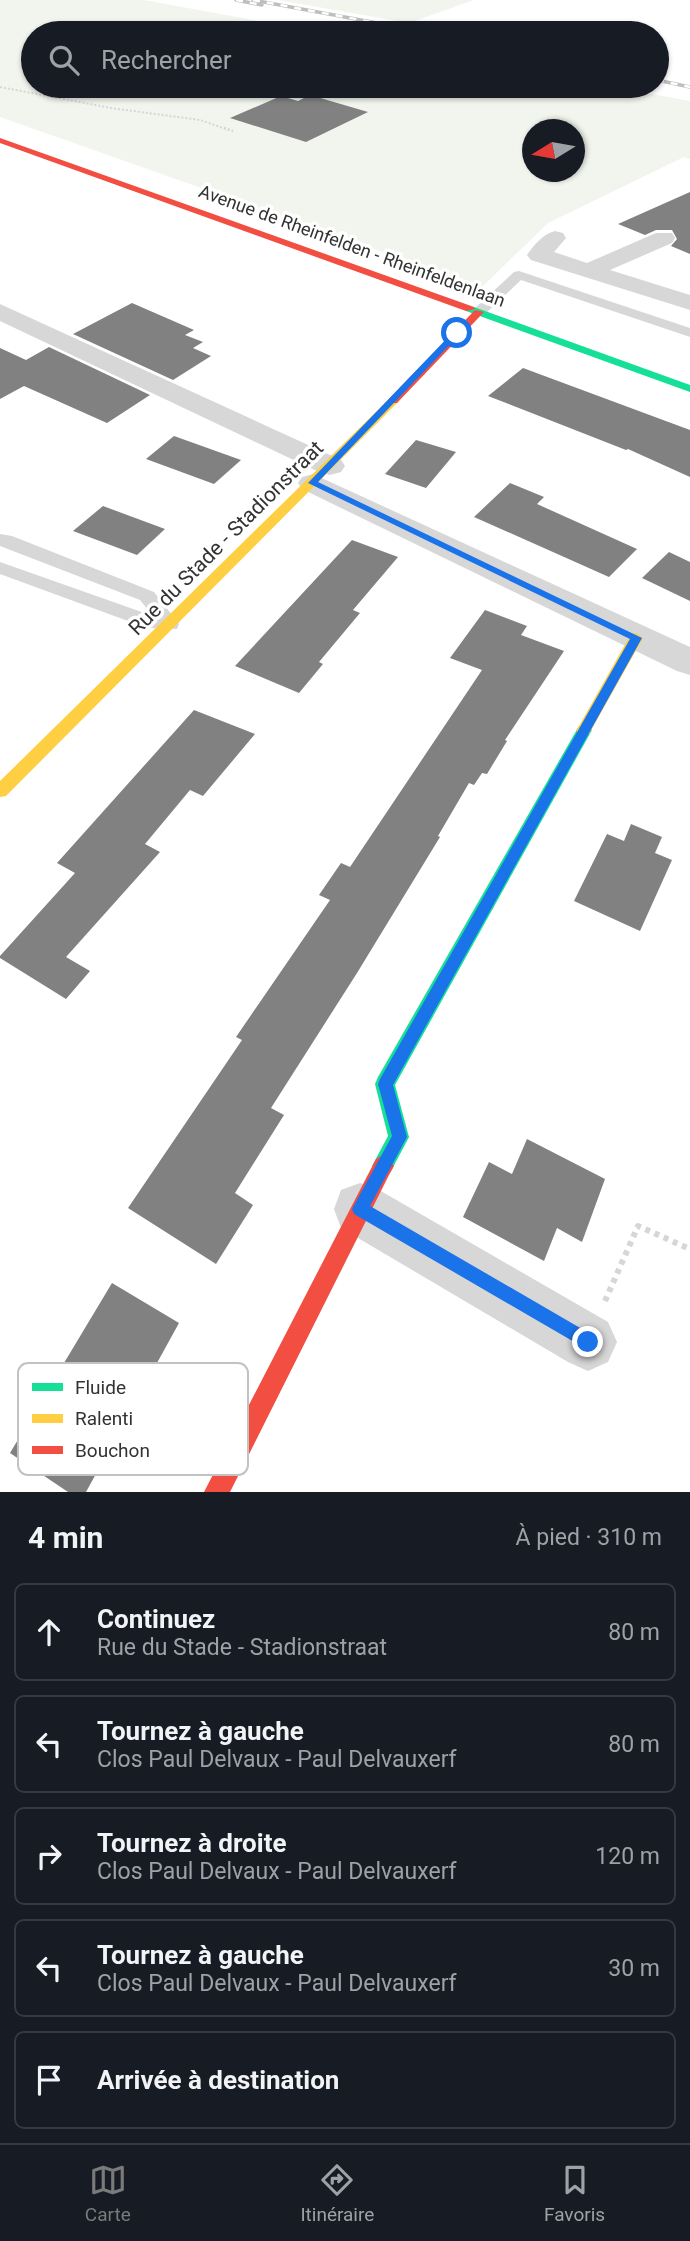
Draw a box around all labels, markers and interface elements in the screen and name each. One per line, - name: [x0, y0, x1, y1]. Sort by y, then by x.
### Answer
- search box: [21, 21, 669, 98]
- icon: search: [45, 41, 83, 79]
- text: Rechercher: [101, 45, 232, 75]
- north arrow: [522, 119, 585, 182]
- street label: Avenue de Rheinfelden - Rheinfeldenlaan: [196, 180, 508, 311]
- route start: [441, 317, 472, 348]
- street label: Rue du Stade - Stadionstraat: [124, 436, 328, 640]
- route end: [572, 1326, 603, 1357]
- legend: [18, 1363, 248, 1475]
- text: Fluide: [75, 1376, 126, 1399]
- text: Ralenti: [75, 1407, 133, 1430]
- text: Bouchon: [75, 1439, 150, 1462]
- text: 4 min: [28, 1520, 103, 1555]
- text: À pied · 310 m: [516, 1524, 662, 1551]
- text: Continuez: [97, 1604, 215, 1634]
- icon: ahead: [30, 1613, 68, 1651]
- text: 80 m: [608, 1619, 660, 1646]
- text: Rue du Stade - Stadionstraat: [97, 1634, 387, 1661]
- text: Tournez à gauche: [97, 1716, 304, 1746]
- icon: left: [30, 1725, 68, 1763]
- text: 80 m: [608, 1731, 660, 1758]
- text: Clos Paul Delvaux - Paul Delvauxerf: [97, 1746, 457, 1773]
- text: Tournez à droite: [97, 1828, 287, 1858]
- icon: right: [30, 1837, 68, 1875]
- text: 120 m: [595, 1843, 660, 1870]
- text: Clos Paul Delvaux - Paul Delvauxerf: [97, 1858, 457, 1885]
- text: Tournez à gauche: [97, 1940, 304, 1970]
- icon: left: [30, 1949, 68, 1987]
- text: 30 m: [608, 1955, 660, 1982]
- text: Clos Paul Delvaux - Paul Delvauxerf: [97, 1970, 457, 1997]
- icon: arrive: [30, 2061, 68, 2099]
- text: Arrivée à destination: [97, 2065, 339, 2095]
- tab: Carte: [85, 2161, 131, 2226]
- tab: Itinéraire: [300, 2161, 374, 2226]
- tab: Favoris: [544, 2161, 605, 2226]

